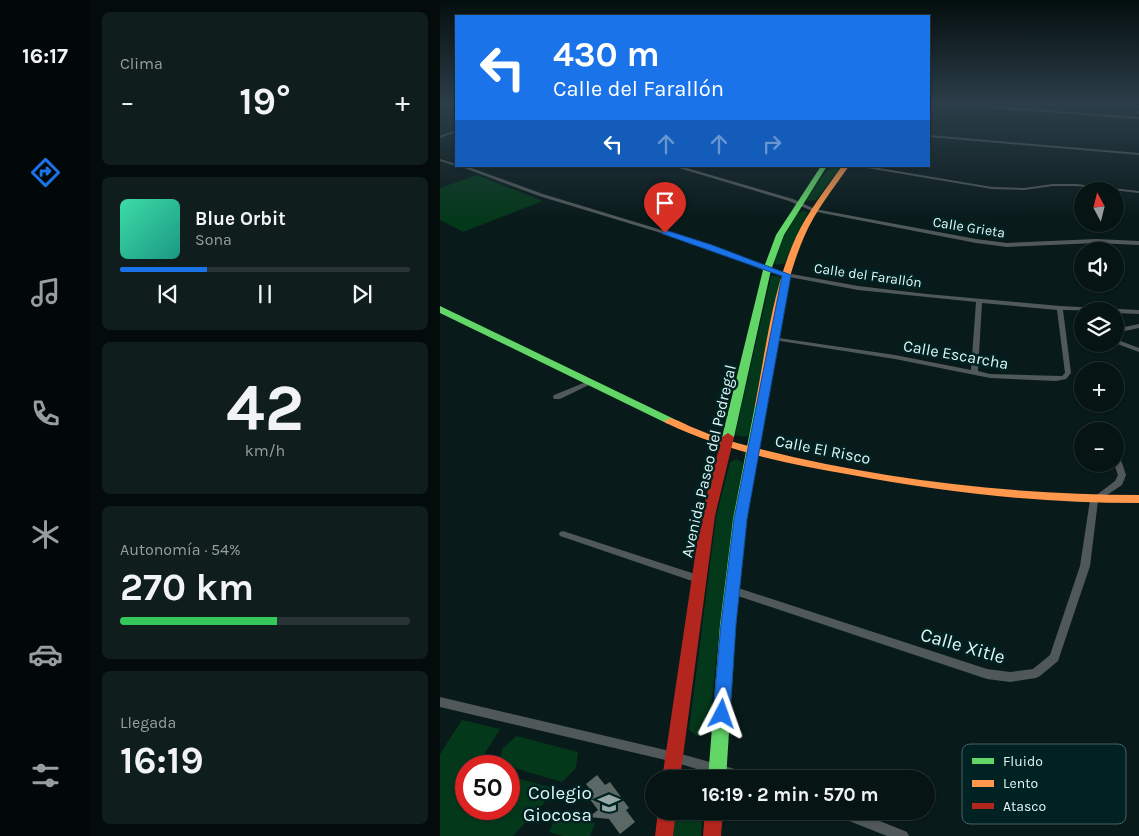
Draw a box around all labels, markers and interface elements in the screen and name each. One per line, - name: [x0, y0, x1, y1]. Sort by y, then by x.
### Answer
- text: 430 m: [553, 34, 660, 75]
- icon: left: [470, 35, 535, 100]
- text: 16:17: [22, 43, 68, 69]
- text: Clima: [120, 54, 163, 73]
- text: Calle del Farallón: [553, 76, 724, 102]
- text: 19°: [239, 79, 291, 124]
- text: −: [120, 85, 135, 118]
- text: +: [395, 85, 410, 118]
- icon: left: [599, 130, 627, 158]
- icon: ahead: [652, 130, 680, 158]
- icon: ahead: [705, 130, 733, 158]
- icon: right: [758, 130, 786, 158]
- icon: directions: [28, 155, 63, 190]
- pin: [644, 182, 686, 233]
- north arrow: [1074, 182, 1124, 232]
- map controls: [1074, 182, 1124, 472]
- icon: arrive: [651, 189, 679, 217]
- text: Blue Orbit: [195, 208, 286, 230]
- street label: Calle Grieta: [932, 213, 1006, 242]
- text: Sona: [195, 230, 232, 249]
- button: sound: [1074, 242, 1124, 292]
- street label: Calle del Farallón: [813, 260, 923, 291]
- icon: music: [28, 275, 63, 310]
- icon: previous: [154, 280, 182, 308]
- icon: pause: [251, 280, 279, 308]
- icon: next: [348, 280, 376, 308]
- button: layers: [1074, 302, 1124, 352]
- street label: Calle Escarcha: [902, 336, 1010, 373]
- button: +: [1074, 362, 1124, 412]
- street label: Avenida Paseo del Pedregal: [677, 363, 740, 559]
- text: 42: [226, 370, 304, 446]
- icon: phone: [28, 396, 63, 431]
- button: −: [1074, 422, 1124, 472]
- street label: Calle El Risco: [774, 431, 872, 468]
- text: km/h: [245, 441, 285, 460]
- icon: climate: [28, 517, 63, 552]
- text: Autonomía · 54%: [120, 540, 241, 559]
- text: 270 km: [120, 565, 254, 610]
- street label: Calle Xitle: [918, 623, 1008, 669]
- icon: car: [28, 637, 63, 672]
- position arrow: [695, 687, 747, 739]
- text: Llegada: [120, 713, 176, 732]
- text: 16:19: [120, 738, 204, 783]
- legend: [962, 744, 1126, 824]
- text: Fluido: [1003, 753, 1043, 770]
- speed limit sign: 50: [455, 755, 520, 820]
- icon: filters: [28, 758, 63, 793]
- text: Lento: [1003, 775, 1038, 792]
- place label: Colegio Giocosa: [523, 782, 592, 826]
- text: 16:19 · 2 min · 570 m: [702, 784, 878, 806]
- school or university icon: Colegio Giocosa: [596, 790, 622, 816]
- text: Atasco: [1003, 798, 1046, 815]

